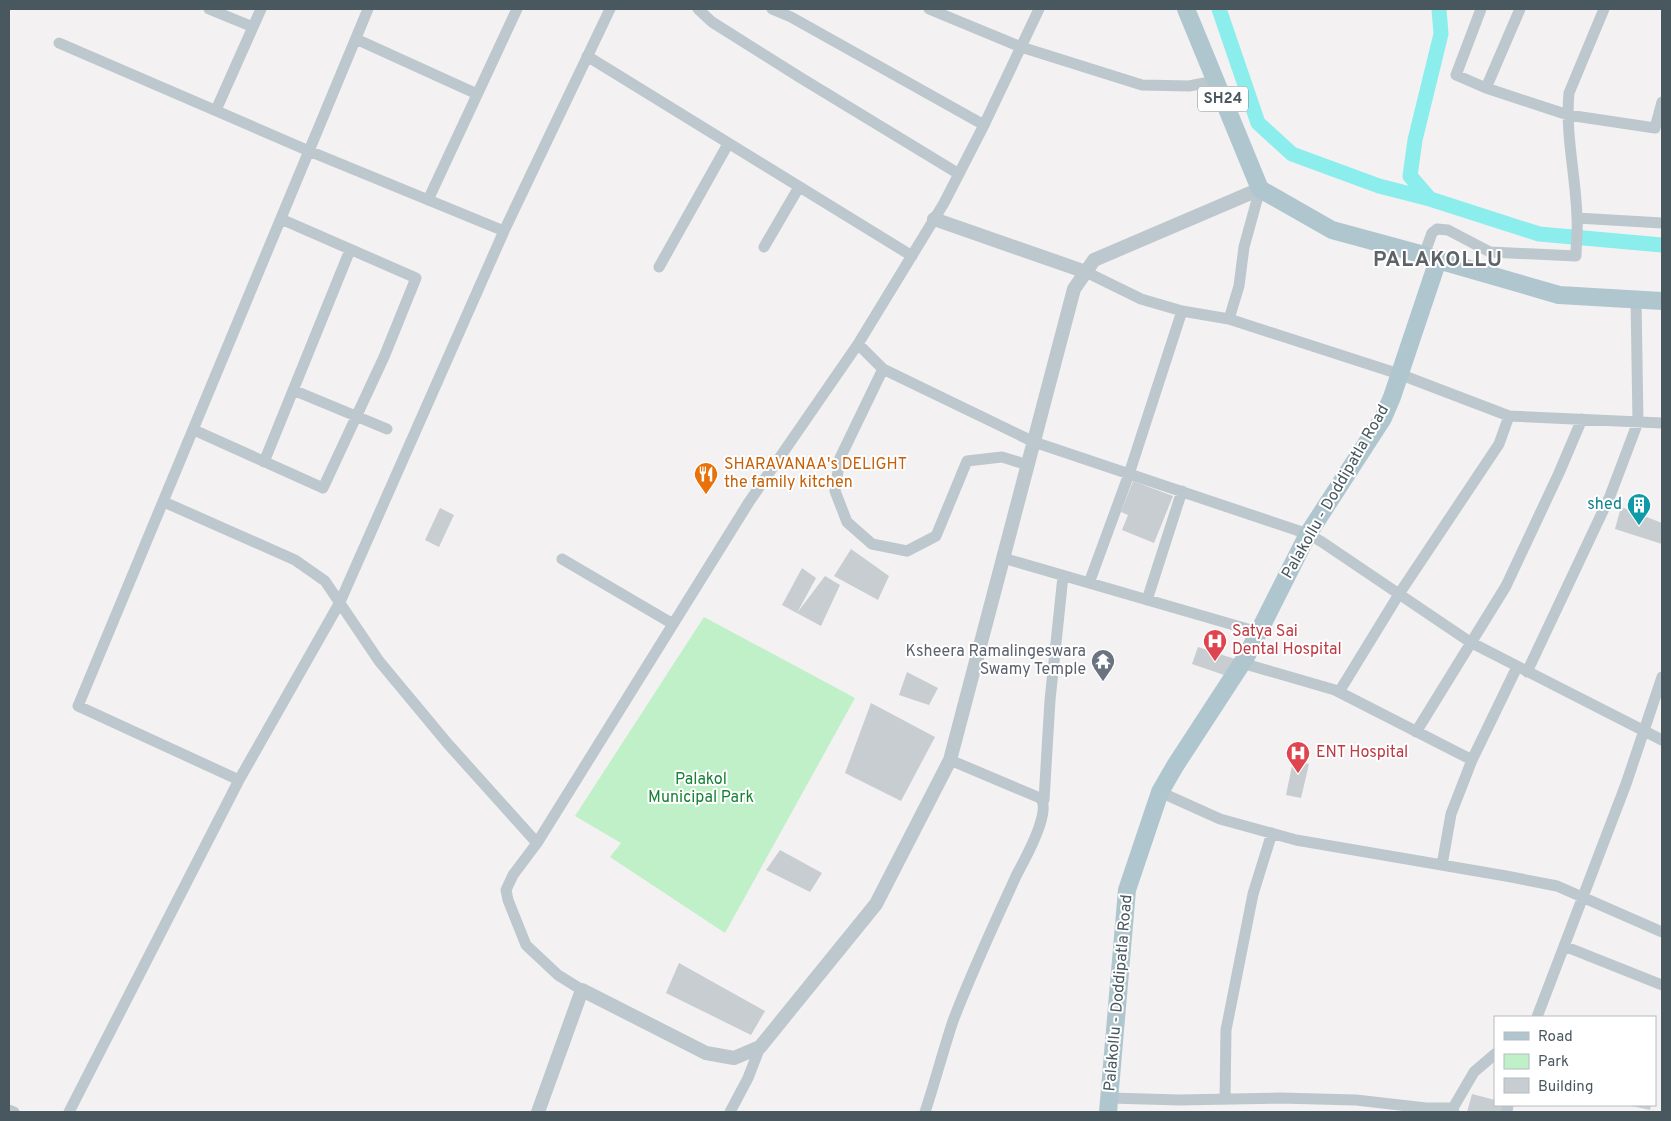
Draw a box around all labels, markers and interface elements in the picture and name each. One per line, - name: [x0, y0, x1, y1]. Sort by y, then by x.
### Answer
- road number: SH24: [1198, 86, 1248, 112]
- district label: PALAKOLLU: [1373, 247, 1503, 274]
- street label: Palakollu - Doddipatla Road: [1278, 401, 1394, 583]
- place label: SHARAVANAA's DELIGHT the family kitchen: [724, 455, 907, 493]
- restaurant icon: SHARAVANAA's DELIGHT the family kitchen: [693, 461, 719, 495]
- building icon: shed: [1626, 492, 1652, 526]
- place label: shed: [1587, 495, 1622, 515]
- place label: Satya Sai Dental Hospital: [1232, 622, 1342, 660]
- hospital icon: Satya Sai Dental Hospital: [1202, 628, 1228, 662]
- place label: Ksheera Ramalingeswara Swamy Temple: [906, 642, 1086, 680]
- temple icon: Ksheera Ramalingeswara Swamy Temple: [1090, 648, 1116, 682]
- hospital icon: ENT Hospital: [1285, 740, 1311, 774]
- place label: ENT Hospital: [1316, 743, 1408, 763]
- park label: Palakol Municipal Park: [648, 770, 754, 808]
- street label: Palakollu - Doddipatla Road: [1100, 894, 1138, 1092]
- legend: [1494, 1016, 1656, 1106]
- text: Road: [1538, 1028, 1573, 1047]
- text: Park: [1538, 1053, 1569, 1072]
- text: Building: [1538, 1078, 1593, 1097]

